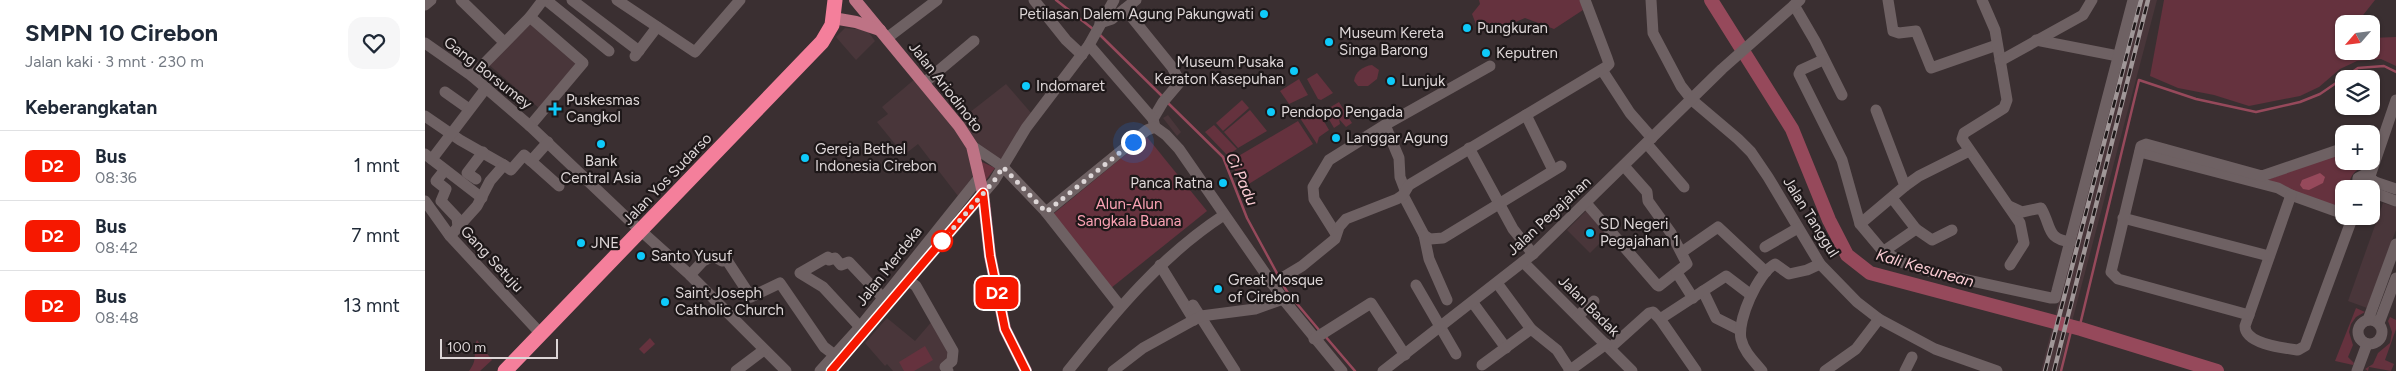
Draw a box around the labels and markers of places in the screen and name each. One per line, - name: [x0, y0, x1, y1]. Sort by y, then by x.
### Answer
- place label: Petilasan Dalem Agung Pakungwati: [1019, 5, 1254, 23]
- marker: Petilasan Dalem Agung Pakungwati: [1258, 8, 1270, 20]
- place label: Pungkuran: [1477, 19, 1548, 37]
- marker: Pungkuran: [1461, 22, 1473, 34]
- place label: Museum Kereta Singa Barong: [1339, 24, 1444, 59]
- marker: Museum Kereta Singa Barong: [1323, 36, 1335, 48]
- place label: Keputren: [1496, 44, 1558, 62]
- marker: Keputren: [1480, 47, 1492, 59]
- place label: Museum Pusaka Keraton Kasepuhan: [1154, 53, 1284, 88]
- marker: Museum Pusaka Keraton Kasepuhan: [1288, 65, 1300, 77]
- place label: Lunjuk: [1401, 72, 1446, 90]
- marker: Lunjuk: [1385, 75, 1397, 87]
- place label: Indomaret: [1036, 77, 1106, 95]
- marker: Indomaret: [1020, 80, 1032, 92]
- place label: Puskesmas Cangkol: [566, 91, 640, 126]
- marker: Puskesmas Cangkol: [548, 102, 562, 116]
- place label: Pendopo Pengada: [1281, 103, 1403, 121]
- marker: Pendopo Pengada: [1265, 106, 1277, 118]
- place label: Langgar Agung: [1346, 129, 1448, 147]
- marker: Langgar Agung: [1330, 132, 1342, 144]
- marker: Bank Central Asia: [595, 138, 607, 150]
- place label: Gereja Bethel Indonesia Cirebon: [815, 140, 937, 175]
- place label: Bank Central Asia: [560, 152, 642, 187]
- marker: Gereja Bethel Indonesia Cirebon: [799, 152, 811, 164]
- place label: Panca Ratna: [1130, 174, 1213, 192]
- marker: Panca Ratna: [1217, 177, 1229, 189]
- place label: SD Negeri Pegajahan 1: [1600, 215, 1679, 250]
- marker: SD Negeri Pegajahan 1: [1584, 227, 1596, 239]
- unlabelled marker: [931, 230, 953, 252]
- place label: JNE: [591, 234, 619, 252]
- marker: JNE: [575, 237, 587, 249]
- place label: Santo Yusuf: [651, 247, 733, 265]
- marker: Santo Yusuf: [635, 250, 647, 262]
- place label: Great Mosque of Cirebon: [1228, 271, 1323, 306]
- marker: Great Mosque of Cirebon: [1212, 283, 1224, 295]
- place label: Saint Joseph Catholic Church: [675, 284, 784, 319]
- marker: Saint Joseph Catholic Church: [659, 296, 671, 308]

